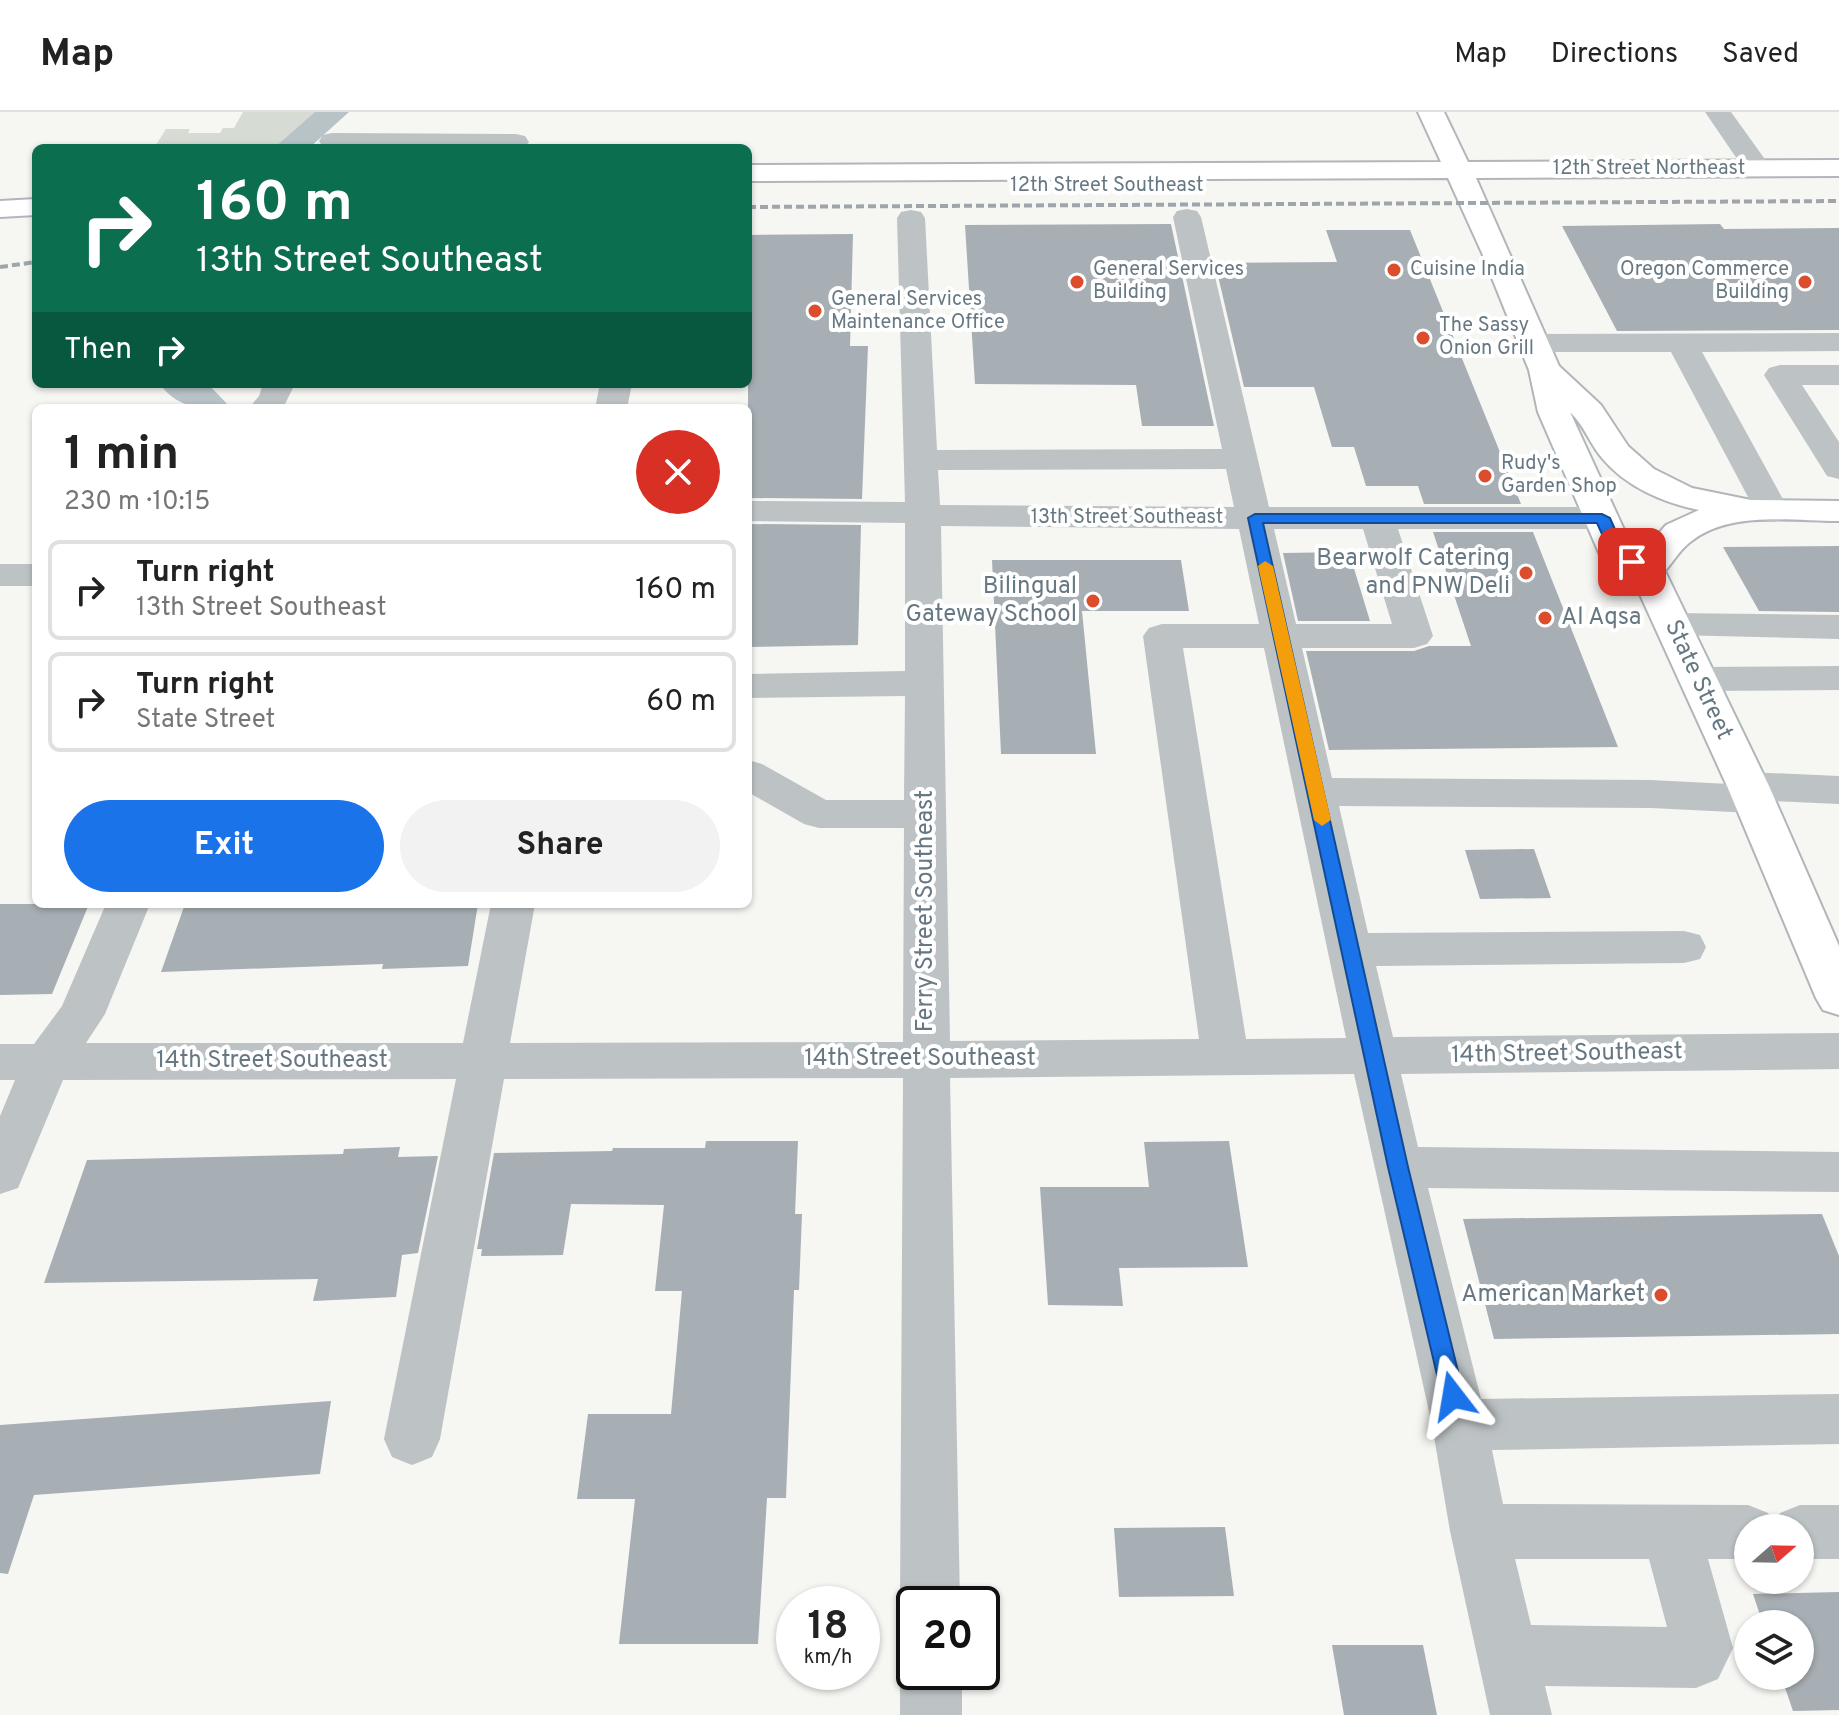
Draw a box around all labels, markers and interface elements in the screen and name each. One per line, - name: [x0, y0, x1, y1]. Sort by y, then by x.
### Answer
- text: Map: [40, 31, 114, 80]
- text: Map: [1454, 37, 1507, 73]
- text: Directions: [1551, 37, 1678, 73]
- text: Saved: [1722, 37, 1799, 73]
- street label: 12th Street Northeast: [1553, 156, 1745, 182]
- text: 160 m: [196, 170, 353, 240]
- street label: 12th Street Southeast: [1010, 173, 1204, 199]
- icon: right: [64, 176, 168, 280]
- text: 13th Street Southeast: [196, 239, 543, 285]
- place label: General Services Building: [1093, 257, 1244, 306]
- place label: Cuisine India: [1410, 257, 1525, 283]
- place label: Oregon Commerce Building: [1620, 257, 1789, 306]
- marker: Cuisine India: [1385, 261, 1403, 279]
- marker: General Services Building: [1068, 273, 1086, 291]
- marker: Oregon Commerce Building: [1796, 273, 1814, 291]
- place label: General Services Maintenance Office: [831, 287, 1005, 336]
- marker: General Services Maintenance Office: [806, 302, 824, 320]
- place label: The Sassy Onion Grill: [1439, 313, 1534, 362]
- icon: right: [148, 328, 192, 372]
- marker: The Sassy Onion Grill: [1414, 329, 1432, 347]
- text: Then: [64, 332, 132, 369]
- text: 1 min: [64, 426, 179, 486]
- button: close: [636, 430, 720, 514]
- place label: Rudy's Garden Shop: [1501, 451, 1617, 500]
- marker: Rudy's Garden Shop: [1476, 467, 1494, 485]
- text: 230 m · 10:15: [64, 486, 210, 519]
- street label: 13th Street Southeast: [1031, 505, 1223, 531]
- pin: [1598, 528, 1666, 596]
- icon: arrive: [1610, 540, 1654, 584]
- place label: Bearwolf Catering and PNW Deli: [1316, 544, 1510, 602]
- text: Turn right: [136, 555, 274, 592]
- marker: Bearwolf Catering and PNW Deli: [1517, 564, 1535, 582]
- icon: right: [68, 568, 112, 612]
- text: 160 m: [635, 572, 716, 609]
- place label: Bilingual Gateway School: [906, 572, 1077, 630]
- text: 13th Street Southeast: [136, 592, 387, 625]
- marker: Bilingual Gateway School: [1084, 592, 1102, 610]
- place label: Al Aqsa: [1561, 603, 1641, 633]
- marker: Al Aqsa: [1536, 609, 1554, 627]
- street label: State Street: [1657, 615, 1739, 745]
- text: Turn right: [136, 667, 274, 704]
- icon: right: [68, 680, 112, 724]
- text: 60 m: [646, 684, 716, 721]
- text: State Street: [136, 704, 275, 737]
- street label: Ferry Street Southeast: [911, 790, 941, 1032]
- button: Exit: [64, 800, 384, 892]
- button: Share: [400, 800, 720, 892]
- street label: 14th Street Southeast: [1451, 1037, 1683, 1071]
- street label: 14th Street Southeast: [804, 1044, 1036, 1074]
- street label: 14th Street Southeast: [156, 1046, 388, 1076]
- place label: American Market: [1461, 1280, 1645, 1310]
- marker: American Market: [1652, 1286, 1670, 1304]
- position arrow: [1411, 1354, 1495, 1438]
- north arrow: [1734, 1514, 1814, 1594]
- map controls: [1734, 1514, 1814, 1690]
- speed limit sign: 20: [896, 1586, 1000, 1690]
- text: 18: [807, 1603, 849, 1653]
- button: layers: [1734, 1610, 1814, 1690]
- text: km/h: [804, 1645, 852, 1671]

